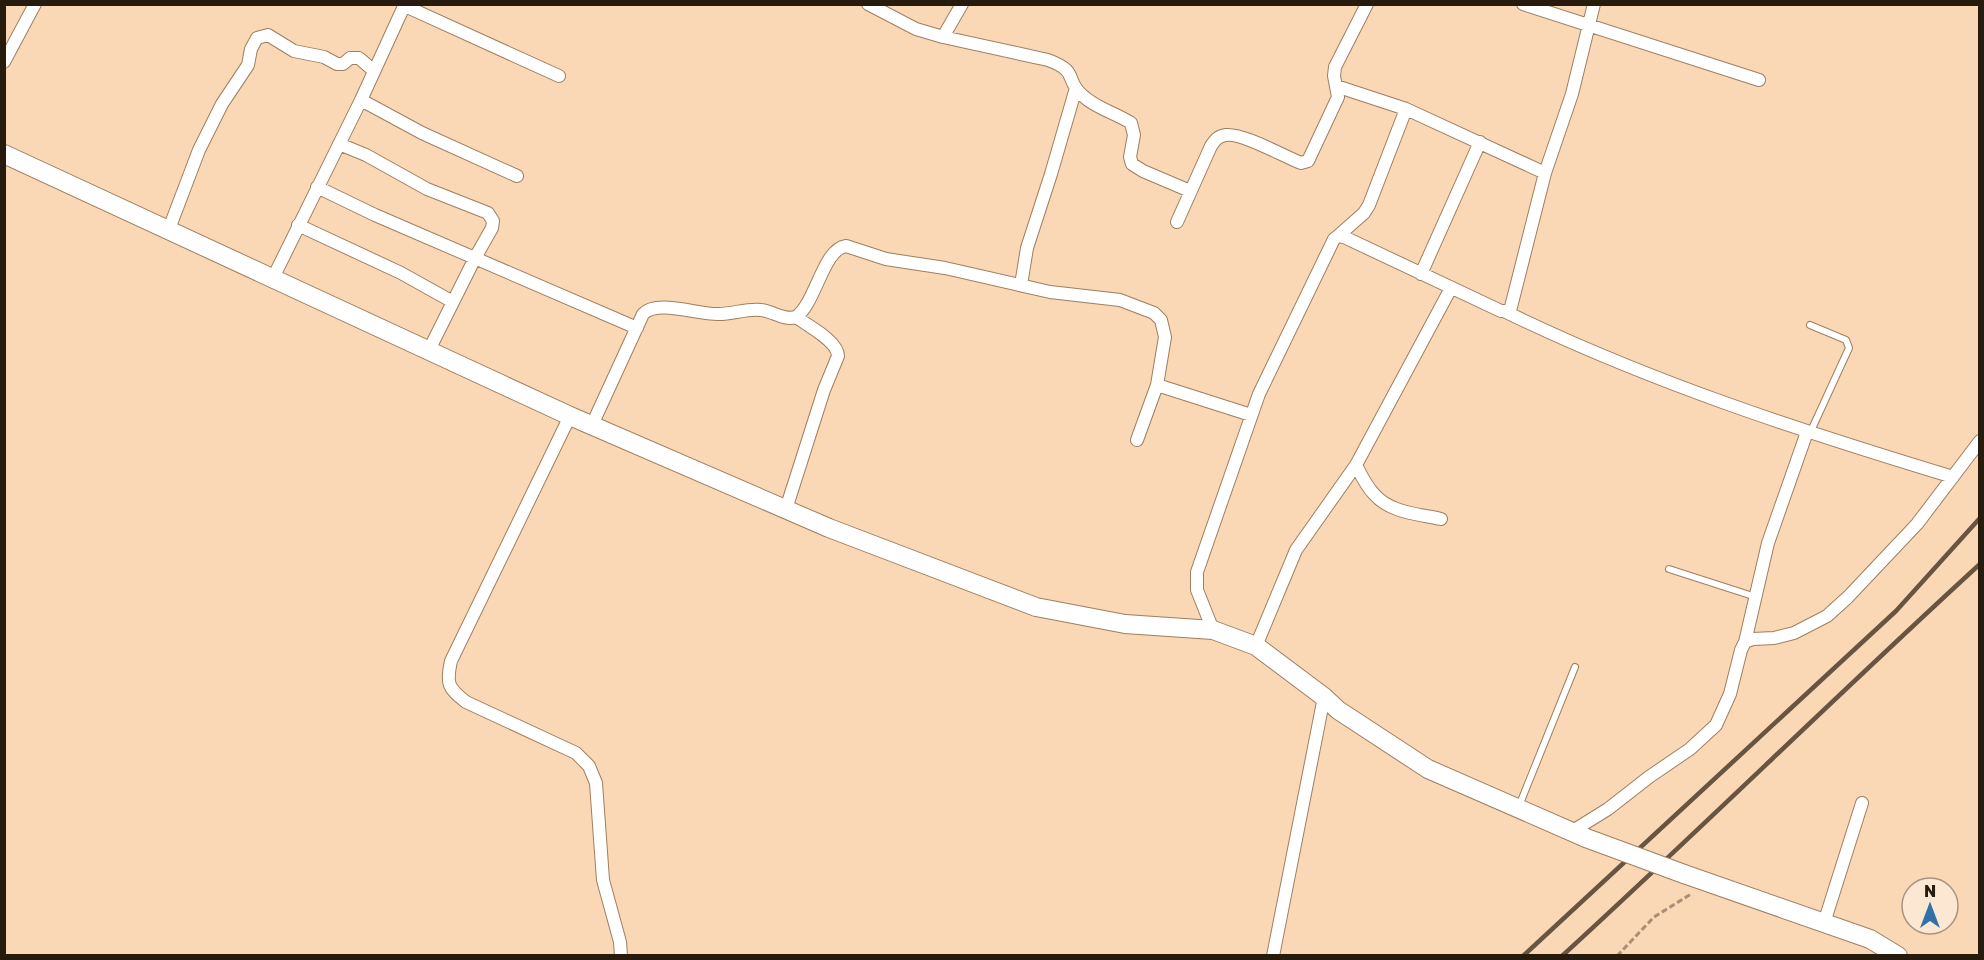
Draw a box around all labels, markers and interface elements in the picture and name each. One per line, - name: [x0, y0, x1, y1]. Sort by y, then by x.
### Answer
- north arrow: [1900, 876, 1960, 936]
- text: N: [1924, 881, 1936, 901]

